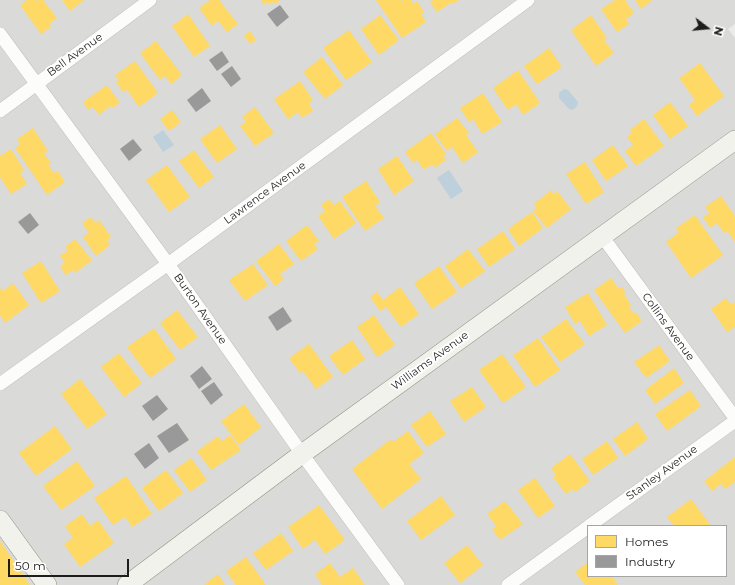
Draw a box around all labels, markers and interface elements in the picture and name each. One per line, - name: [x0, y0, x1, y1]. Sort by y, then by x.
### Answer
- north arrow: [687, 8, 727, 48]
- text: N: [711, 25, 726, 38]
- street label: Bell Avenue: [45, 30, 105, 80]
- street label: Lawrence Avenue: [221, 159, 309, 227]
- street label: Burton Avenue: [171, 271, 229, 347]
- street label: Collins Avenue: [639, 291, 697, 363]
- street label: Williams Avenue: [389, 329, 471, 393]
- street label: Stanley Avenue: [624, 443, 700, 503]
- legend: [587, 525, 727, 577]
- text: Homes: [625, 534, 668, 549]
- scale bar: [10, 551, 131, 577]
- text: Industry: [625, 554, 675, 569]
- text: 50 m: [15, 558, 46, 573]

